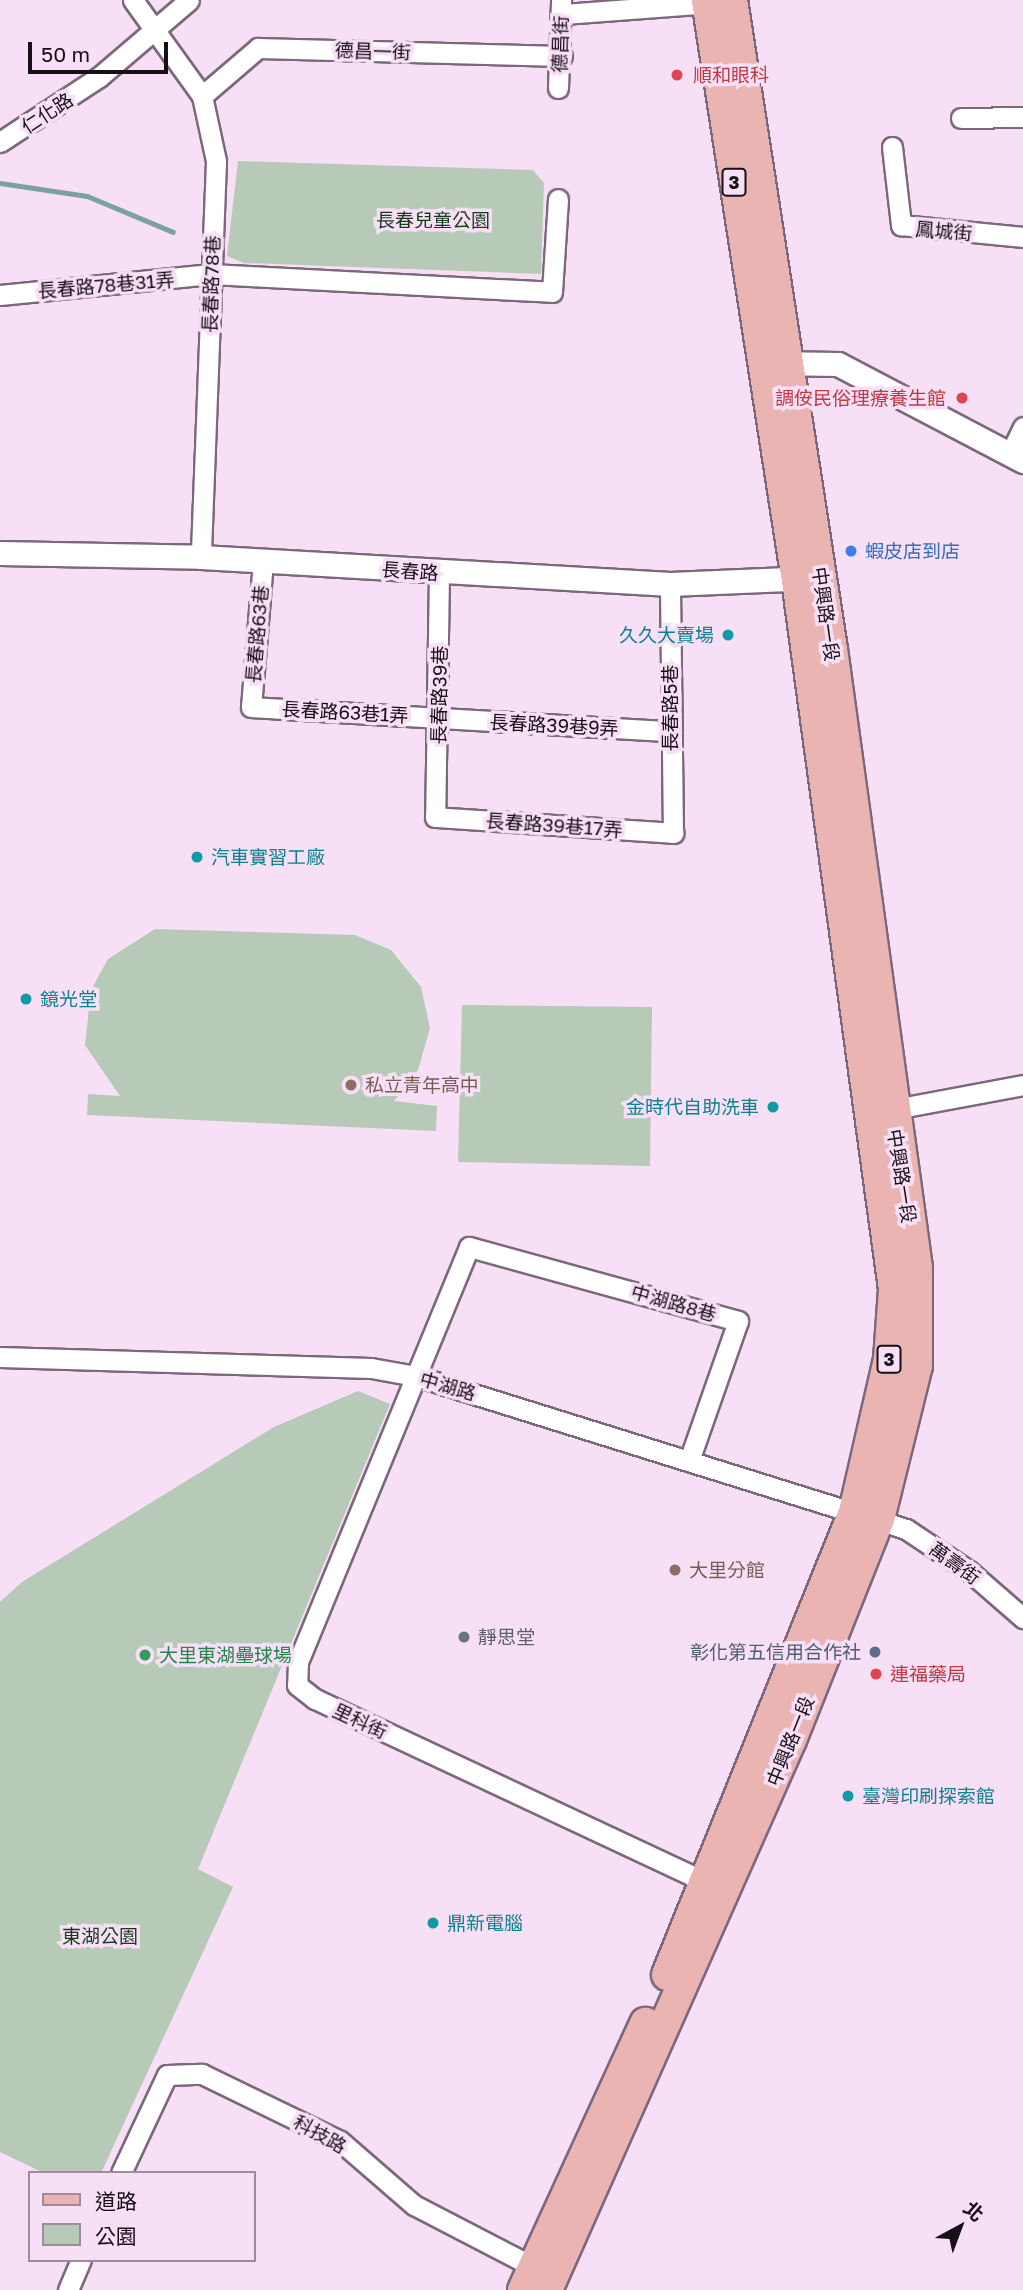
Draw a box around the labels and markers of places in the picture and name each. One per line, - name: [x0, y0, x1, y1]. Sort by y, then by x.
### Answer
- place label: 順和眼科: [693, 64, 769, 86]
- marker: 順和眼科: [667, 65, 687, 85]
- place label: 調侒民俗理療養生館: [775, 387, 946, 409]
- marker: 調侒民俗理療養生館: [952, 388, 972, 408]
- place label: 蝦皮店到店: [865, 540, 960, 562]
- marker: 蝦皮店到店: [843, 543, 859, 559]
- place label: 久久大賣場: [619, 624, 714, 646]
- marker: 久久大賣場: [720, 627, 736, 643]
- place label: 汽車實習工廠: [211, 846, 325, 868]
- marker: 汽車實習工廠: [189, 849, 205, 865]
- place label: 鏡光堂: [40, 988, 97, 1010]
- marker: 鏡光堂: [18, 991, 34, 1007]
- place label: 私立青年高中: [365, 1074, 479, 1096]
- marker: 私立青年高中: [343, 1077, 359, 1093]
- place label: 金時代自助洗車: [626, 1096, 759, 1118]
- marker: 金時代自助洗車: [765, 1099, 781, 1115]
- place label: 大里分館: [689, 1559, 765, 1581]
- marker: 大里分館: [667, 1562, 683, 1578]
- place label: 靜思堂: [478, 1626, 535, 1648]
- marker: 靜思堂: [456, 1629, 472, 1645]
- place label: 彰化第五信用合作社: [690, 1641, 861, 1663]
- place label: 大里東湖壘球場: [159, 1644, 292, 1666]
- marker: 彰化第五信用合作社: [867, 1644, 883, 1660]
- marker: 大里東湖壘球場: [137, 1647, 153, 1663]
- place label: 連福藥局: [890, 1663, 966, 1685]
- marker: 連福藥局: [868, 1666, 884, 1682]
- place label: 臺灣印刷探索館: [862, 1785, 995, 1807]
- marker: 臺灣印刷探索館: [840, 1788, 856, 1804]
- place label: 鼎新電腦: [447, 1912, 523, 1934]
- marker: 鼎新電腦: [425, 1915, 441, 1931]

